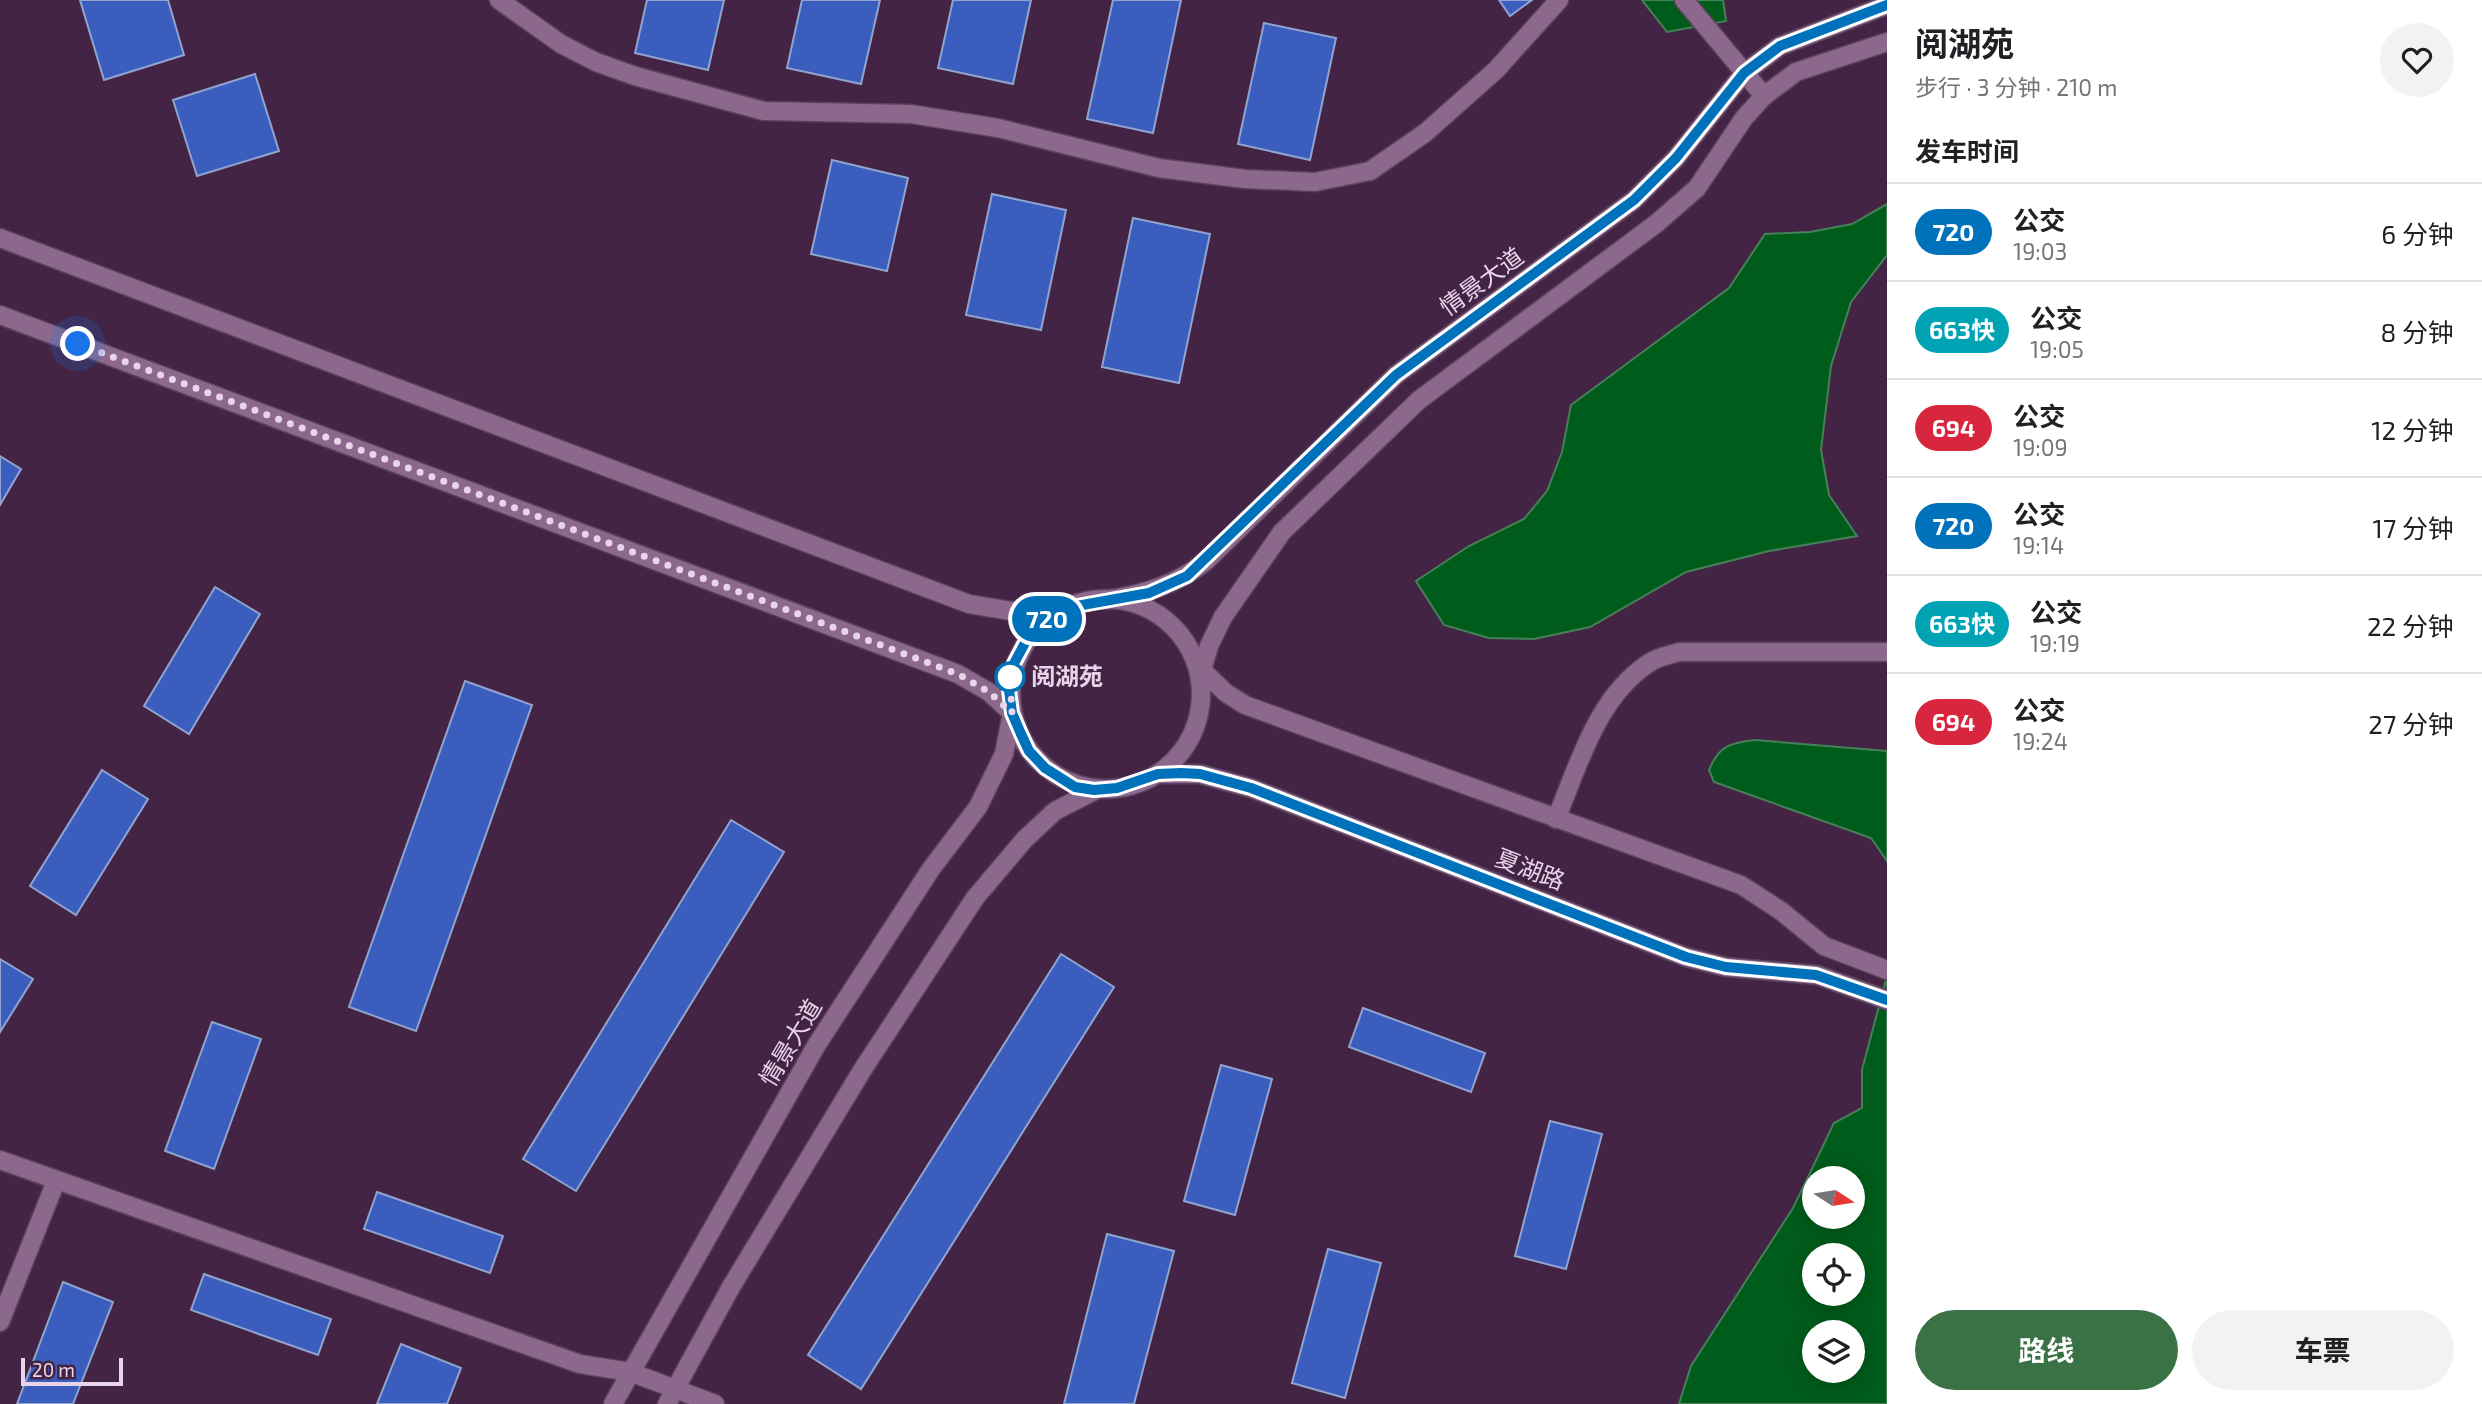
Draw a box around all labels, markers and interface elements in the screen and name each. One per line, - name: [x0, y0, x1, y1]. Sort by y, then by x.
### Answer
- text: 阅湖苑: [1915, 23, 2014, 63]
- button: heart: [2380, 23, 2454, 97]
- text: 步行 · 3 分钟 · 210 m: [1915, 73, 2118, 101]
- text: 发车时间: [1915, 135, 2019, 166]
- text: 公交: [2013, 204, 2065, 235]
- text: 720: [1933, 217, 1974, 246]
- text: 6 分钟: [2381, 218, 2454, 249]
- text: 19:03: [2013, 237, 2067, 265]
- street label: 情景大道: [1434, 241, 1528, 321]
- text: 公交: [2030, 302, 2082, 333]
- text: 663快: [1929, 315, 1995, 344]
- text: 8 分钟: [2380, 316, 2454, 347]
- your location: [60, 326, 95, 361]
- text: 19:05: [2030, 335, 2084, 363]
- text: 公交: [2013, 400, 2065, 431]
- text: 694: [1932, 413, 1975, 442]
- text: 12 分钟: [2371, 414, 2454, 445]
- text: 19:09: [2013, 433, 2068, 461]
- text: 公交: [2013, 498, 2065, 529]
- text: 720: [1933, 511, 1974, 540]
- text: 17 分钟: [2373, 512, 2454, 543]
- text: 19:14: [2013, 531, 2064, 559]
- line badge: 720: [1007, 596, 1087, 642]
- text: 公交: [2030, 596, 2082, 627]
- text: 720: [1026, 604, 1068, 633]
- text: 663快: [1929, 609, 1995, 638]
- text: 22 分钟: [2367, 610, 2454, 641]
- text: 19:19: [2030, 629, 2080, 657]
- place label: 阅湖苑: [1031, 661, 1103, 690]
- marker: 阅湖苑: [995, 662, 1025, 692]
- text: 公交: [2013, 694, 2065, 725]
- text: 694: [1932, 707, 1975, 736]
- text: 27 分钟: [2368, 708, 2454, 739]
- text: 19:24: [2013, 727, 2068, 755]
- street label: 夏湖路: [1492, 842, 1569, 895]
- street label: 情景大道: [753, 994, 827, 1091]
- north arrow: [1802, 1166, 1866, 1228]
- map controls: [1802, 1166, 1865, 1383]
- button: locate: [1802, 1243, 1865, 1306]
- button: 路线: [1915, 1310, 2178, 1390]
- button: 车票: [2192, 1310, 2454, 1390]
- button: layers: [1802, 1320, 1865, 1383]
- scale bar: [21, 1355, 122, 1387]
- text: 20 m: [32, 1358, 75, 1381]

